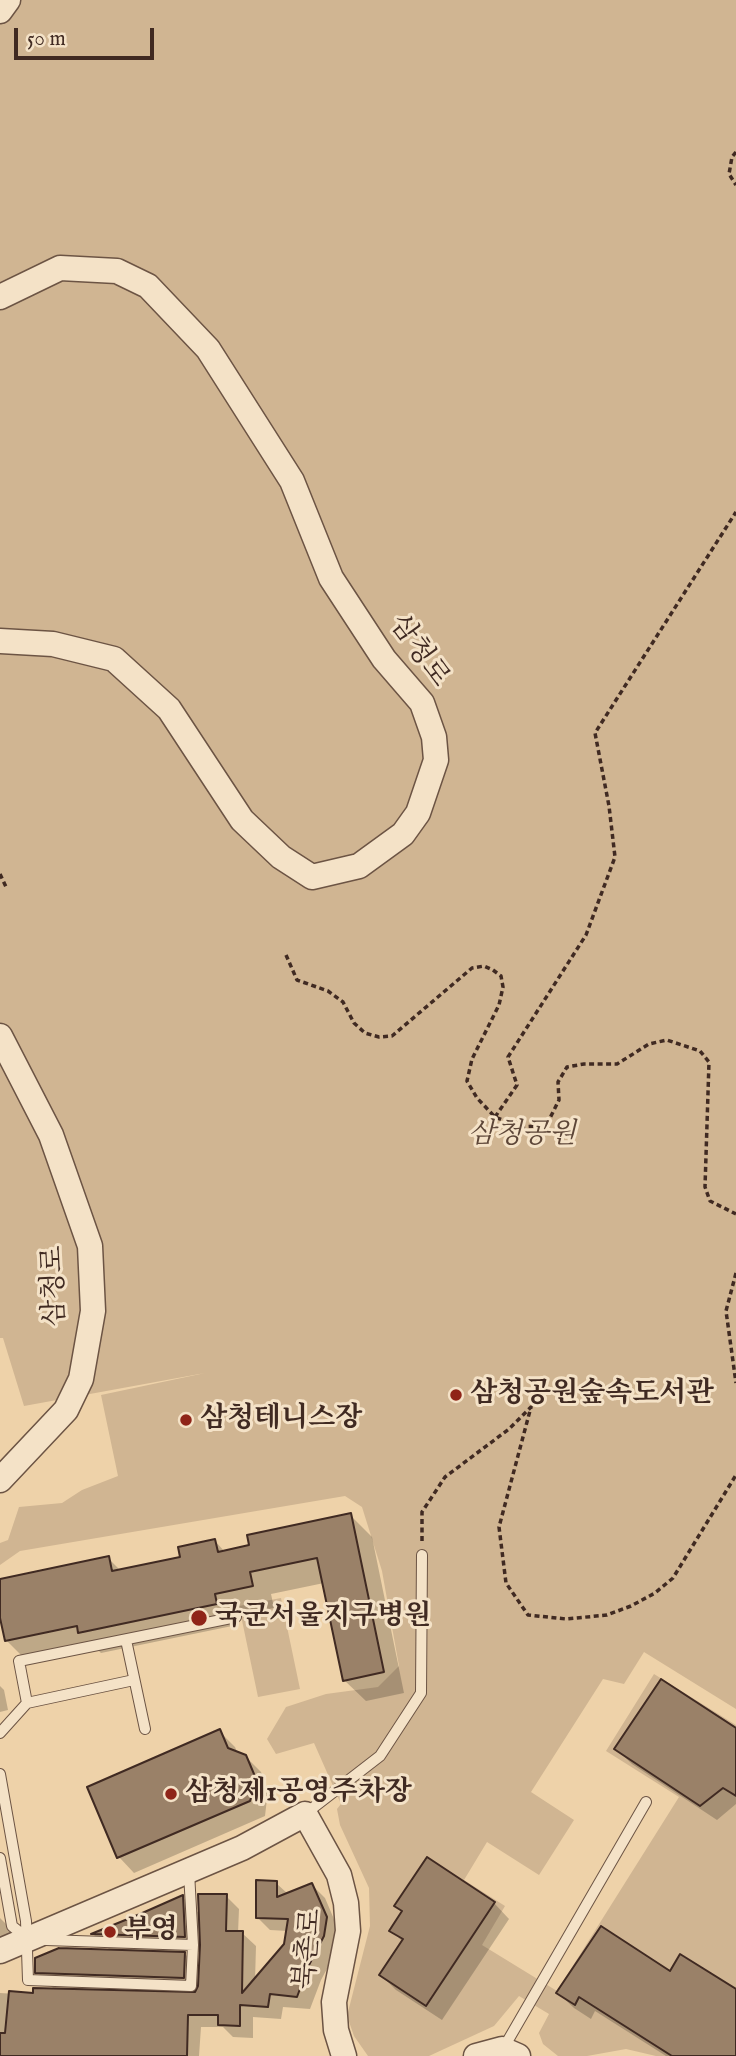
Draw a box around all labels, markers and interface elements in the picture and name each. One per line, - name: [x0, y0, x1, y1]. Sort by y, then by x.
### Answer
- scale bar: [18, 14, 158, 58]
- text: 50 m: [27, 26, 66, 53]
- street label: 삼청로: [381, 609, 455, 695]
- park label: 삼청공원: [468, 1119, 576, 1153]
- street label: 삼청로: [38, 1245, 74, 1327]
- place label: 삼청공원숲속도서관: [470, 1378, 713, 1412]
- marker: 삼청공원숲속도서관: [448, 1387, 464, 1403]
- place label: 삼청테니스장: [200, 1403, 362, 1437]
- marker: 삼청테니스장: [178, 1412, 194, 1428]
- place label: 국군서울지구병원: [215, 1601, 431, 1635]
- marker: 국군서울지구병원: [189, 1608, 209, 1628]
- place label: 삼청제1공영주차장: [185, 1777, 412, 1811]
- marker: 삼청제1공영주차장: [163, 1786, 179, 1802]
- street label: 북촌로: [290, 1907, 330, 1991]
- place label: 부영: [124, 1915, 178, 1949]
- marker: 부영: [102, 1924, 118, 1940]

